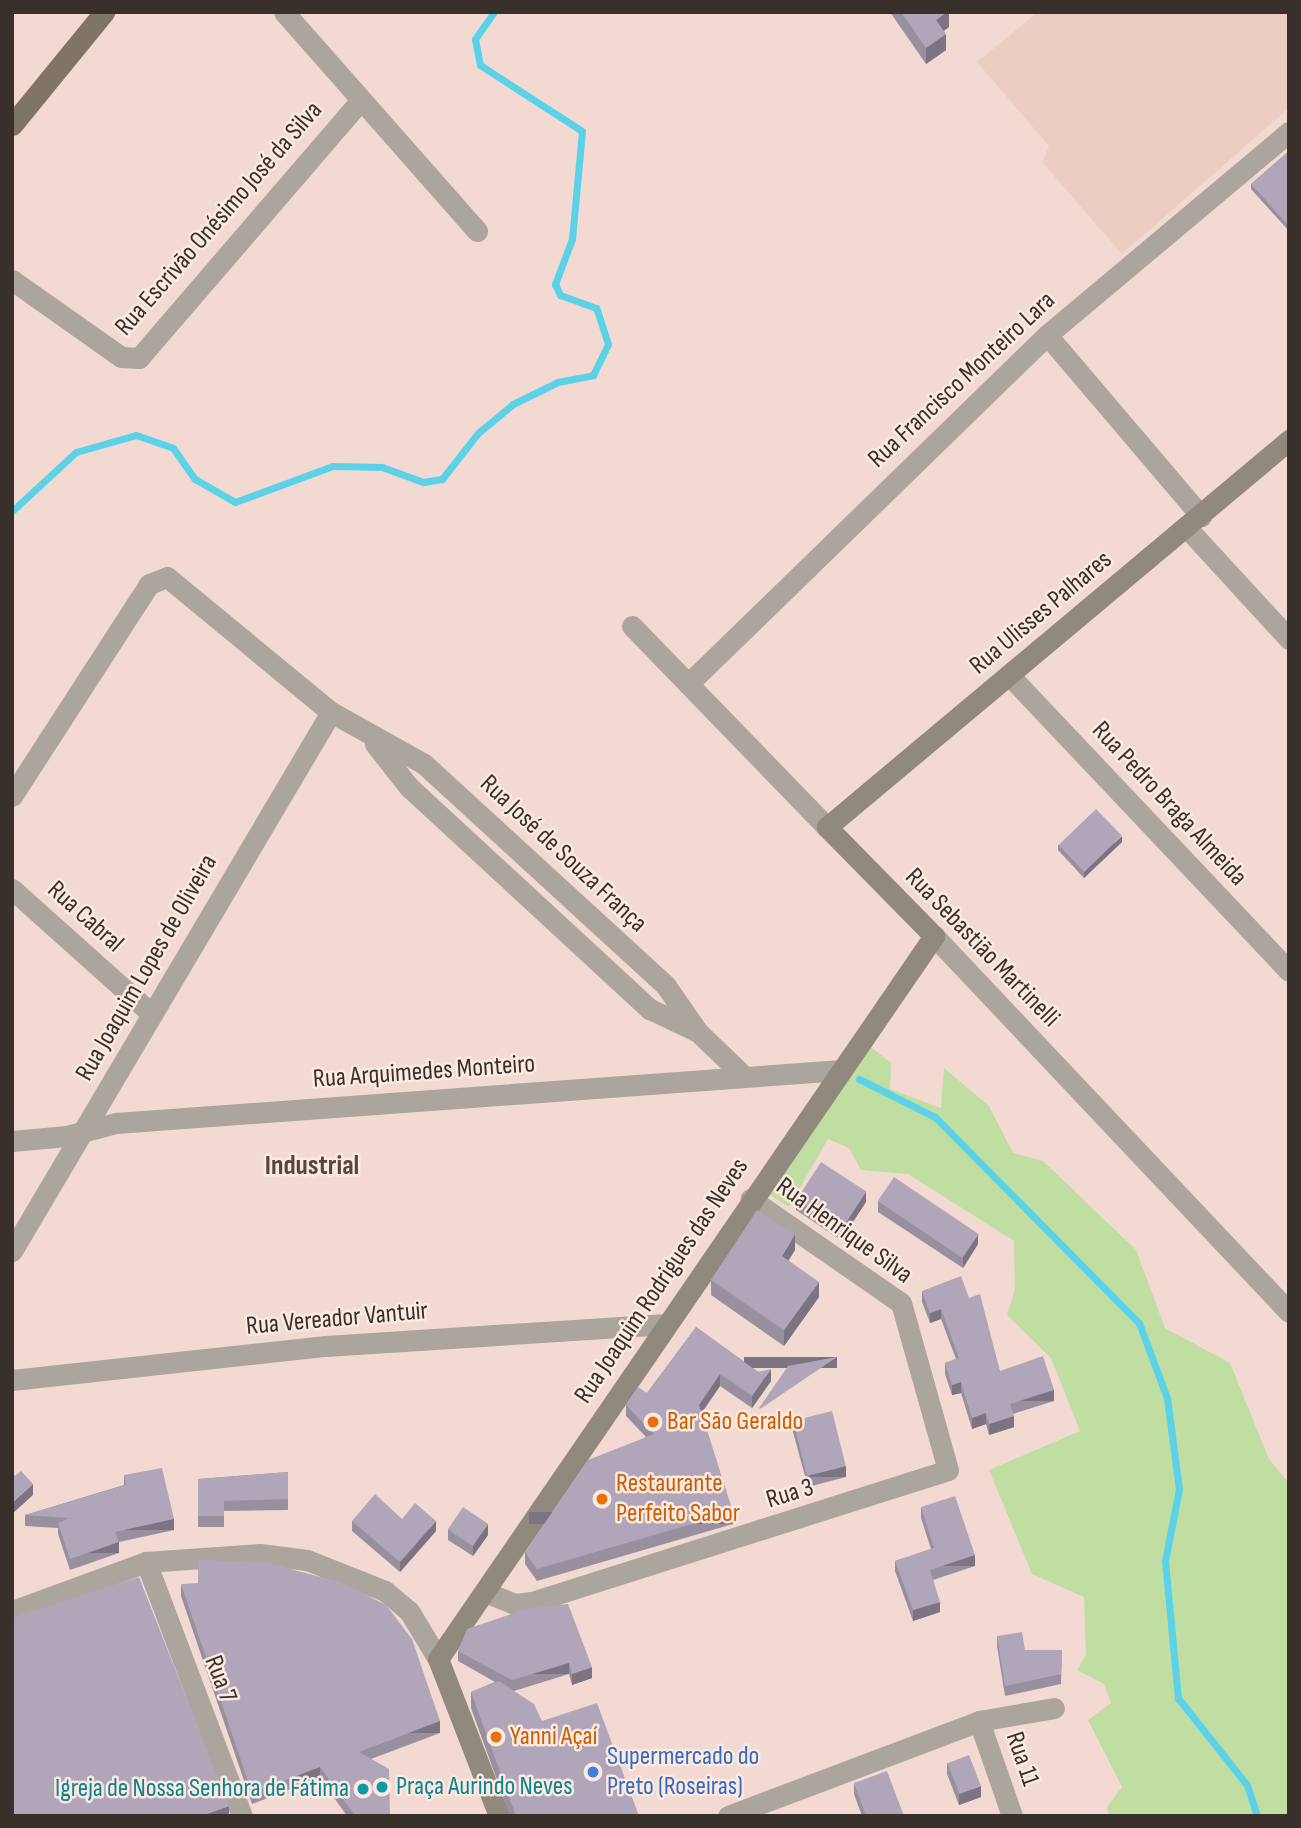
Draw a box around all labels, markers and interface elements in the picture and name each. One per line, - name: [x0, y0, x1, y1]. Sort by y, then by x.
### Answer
- street label: Rua Escrivão Onésimo José da Silva: [109, 96, 329, 342]
- street label: Rua Francisco Monteiro Lara: [862, 285, 1062, 475]
- street label: Rua Ulisses Palhares: [964, 545, 1118, 681]
- street label: Rua Pedro Braga Almeida: [1085, 715, 1253, 893]
- street label: Rua José de Souza França: [473, 769, 653, 939]
- street label: Rua Joaquim Lopes de Oliveira: [70, 849, 224, 1087]
- street label: Rua Sebastião Martinelli: [898, 862, 1066, 1034]
- street label: Rua Cabral: [40, 875, 130, 959]
- street label: Rua Arquimedes Monteiro: [312, 1049, 536, 1095]
- district label: Industrial: [265, 1149, 359, 1183]
- street label: Rua Joaquim Rodrigues das Neves: [568, 1153, 756, 1409]
- street label: Rua Henrique Silva: [770, 1171, 918, 1291]
- street label: Rua Vereador Vantuir: [245, 1296, 429, 1342]
- place label: Bar São Geraldo: [667, 1406, 803, 1438]
- marker: Bar São Geraldo: [645, 1414, 661, 1430]
- place label: Restaurante Perfeito Sabor: [616, 1468, 740, 1530]
- street label: Rua 3: [763, 1472, 817, 1516]
- marker: Restaurante Perfeito Sabor: [594, 1491, 610, 1507]
- street label: Rua 7: [197, 1651, 243, 1707]
- place label: Yanni Açaí: [510, 1721, 597, 1753]
- street label: Rua 11: [998, 1728, 1046, 1790]
- marker: Yanni Açaí: [488, 1729, 504, 1745]
- place label: Supermercado do Preto (Roseiras): [607, 1741, 759, 1802]
- marker: Supermercado do Preto (Roseiras): [585, 1764, 601, 1780]
- place label: Praça Aurindo Neves: [396, 1771, 573, 1803]
- place label: Igreja de Nossa Senhora de Fátima: [55, 1773, 349, 1805]
- marker: Praça Aurindo Neves: [374, 1779, 390, 1795]
- marker: Igreja de Nossa Senhora de Fátima: [355, 1781, 371, 1797]

